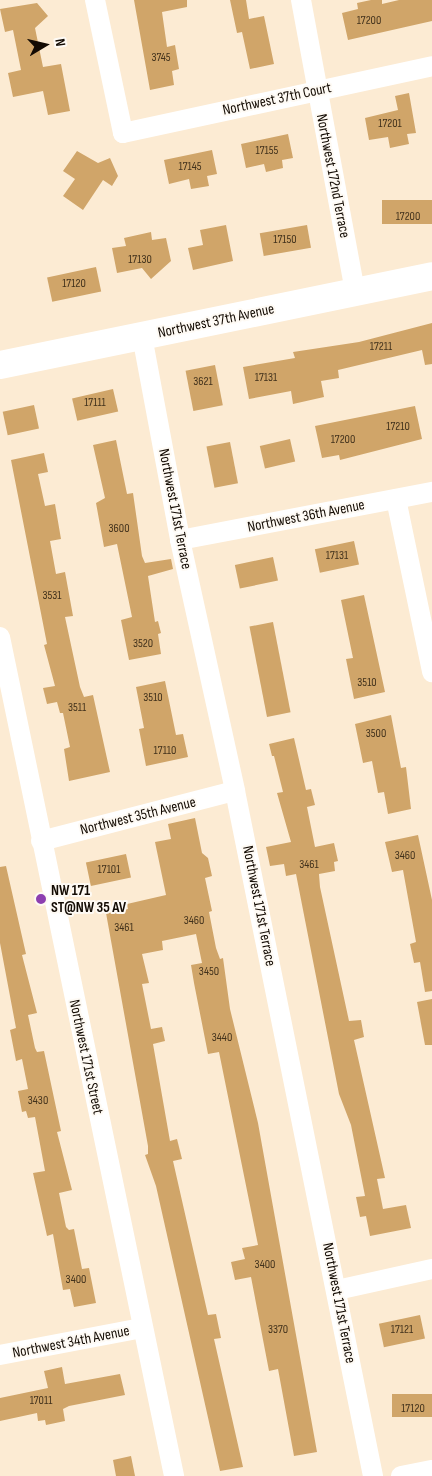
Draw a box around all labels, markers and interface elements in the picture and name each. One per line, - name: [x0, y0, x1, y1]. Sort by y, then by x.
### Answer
- house number: 17200: [357, 14, 381, 28]
- north arrow: [20, 20, 70, 70]
- text: N: [51, 38, 69, 48]
- house number: 3745: [151, 51, 171, 65]
- street label: Northwest 37th Court: [221, 79, 333, 119]
- street label: Northwest 172nd Terrace: [312, 113, 354, 239]
- house number: 17201: [378, 117, 402, 131]
- house number: 17155: [256, 144, 278, 158]
- house number: 17145: [178, 160, 202, 174]
- house number: 17200: [396, 210, 420, 224]
- house number: 17150: [273, 233, 297, 247]
- house number: 17130: [128, 253, 152, 267]
- house number: 17120: [62, 277, 86, 291]
- street label: Northwest 37th Avenue: [156, 300, 276, 342]
- house number: 17211: [370, 340, 392, 354]
- house number: 17131: [255, 371, 277, 385]
- house number: 3621: [193, 375, 213, 389]
- house number: 17111: [84, 396, 106, 410]
- house number: 17210: [386, 420, 410, 434]
- house number: 17200: [331, 433, 355, 447]
- street label: Northwest 171st Terrace: [155, 447, 195, 571]
- street label: Northwest 36th Avenue: [246, 496, 366, 536]
- house number: 3600: [109, 522, 129, 536]
- house number: 17131: [326, 549, 348, 563]
- house number: 3531: [42, 589, 62, 603]
- house number: 3520: [133, 637, 153, 651]
- house number: 3510: [357, 676, 377, 690]
- house number: 3510: [143, 691, 163, 705]
- house number: 3511: [68, 701, 86, 715]
- house number: 3500: [366, 727, 386, 741]
- house number: 17110: [154, 744, 176, 758]
- street label: Northwest 35th Avenue: [78, 793, 198, 839]
- street label: Northwest 171st Terrace: [239, 844, 279, 968]
- house number: 3460: [395, 849, 415, 863]
- house number: 3461: [299, 858, 319, 872]
- house number: 17101: [98, 863, 120, 877]
- place label: NW 171 ST@NW 35 AV: [51, 881, 126, 916]
- marker: NW 171 ST@NW 35 AV: [35, 893, 47, 905]
- house number: 3460: [184, 914, 204, 928]
- house number: 3461: [114, 921, 134, 935]
- house number: 3450: [199, 965, 219, 979]
- street label: Northwest 171st Street: [65, 998, 107, 1116]
- house number: 3440: [212, 1031, 232, 1045]
- house number: 3430: [28, 1094, 48, 1108]
- street label: Northwest 171st Terrace: [319, 1241, 359, 1365]
- house number: 3400: [255, 1258, 275, 1272]
- house number: 3400: [66, 1273, 86, 1287]
- street label: Northwest 34th Avenue: [11, 1322, 131, 1362]
- house number: 3370: [268, 1323, 288, 1337]
- house number: 17121: [391, 1323, 413, 1337]
- house number: 17011: [30, 1394, 52, 1408]
- house number: 17120: [401, 1402, 425, 1416]

